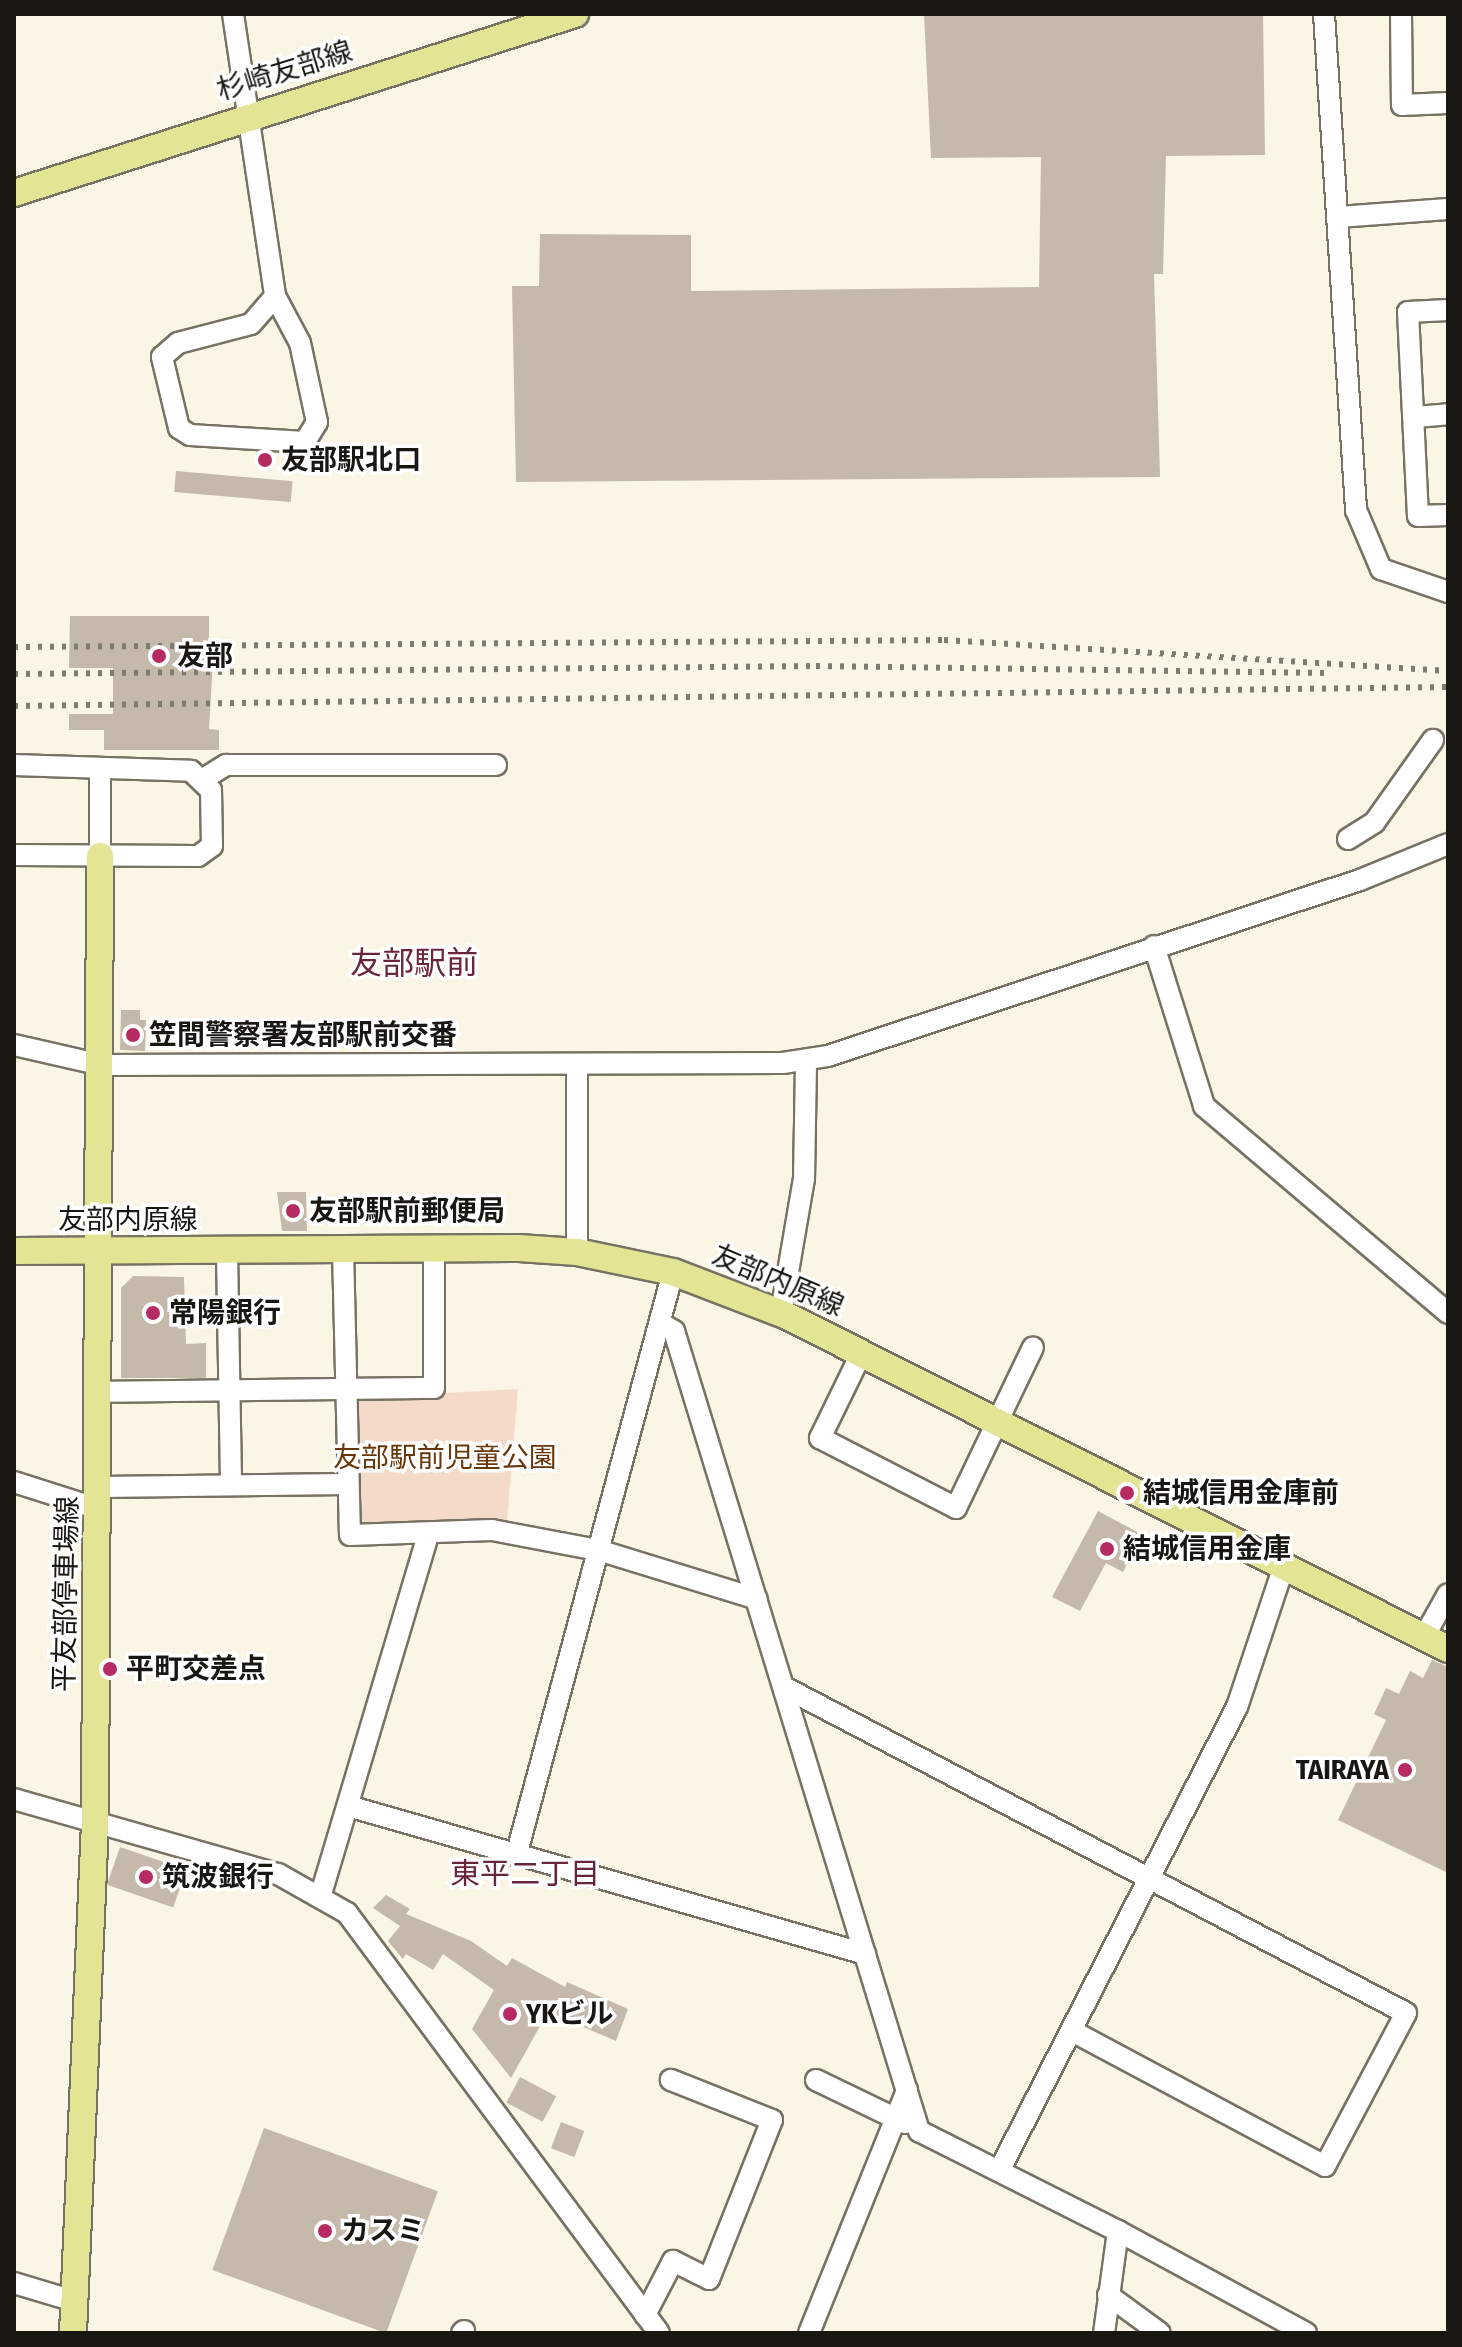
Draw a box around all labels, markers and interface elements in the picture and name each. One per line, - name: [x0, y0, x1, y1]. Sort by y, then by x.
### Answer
- street label: 杉崎友部線: [213, 34, 357, 108]
- place label: 友部駅北口: [281, 443, 421, 477]
- marker: 友部駅北口: [256, 451, 274, 469]
- place label: 友部: [177, 639, 233, 673]
- marker: 友部: [148, 645, 170, 667]
- district label: 友部駅前: [350, 944, 478, 982]
- place label: 笠間警察署友部駅前交番: [149, 1018, 457, 1052]
- marker: 笠間警察署友部駅前交番: [124, 1026, 142, 1044]
- place label: 友部駅前郵便局: [309, 1194, 505, 1228]
- marker: 友部駅前郵便局: [284, 1202, 302, 1220]
- street label: 友部内原線: [58, 1203, 198, 1237]
- street label: 友部内原線: [707, 1238, 849, 1324]
- place label: 常陽銀行: [169, 1296, 281, 1330]
- marker: 常陽銀行: [144, 1304, 162, 1322]
- park label: 友部駅前児童公園: [333, 1441, 557, 1475]
- place label: 結城信用金庫前: [1143, 1476, 1339, 1510]
- marker: 結城信用金庫前: [1118, 1484, 1136, 1502]
- street label: 平友部停車場線: [47, 1496, 85, 1692]
- place label: 結城信用金庫: [1123, 1532, 1291, 1566]
- marker: 結城信用金庫: [1098, 1540, 1116, 1558]
- place label: 平町交差点: [126, 1652, 266, 1686]
- marker: 平町交差点: [101, 1660, 119, 1678]
- place label: TAIRAYA: [1296, 1753, 1389, 1787]
- marker: TAIRAYA: [1396, 1761, 1414, 1779]
- district label: 東平二丁目: [450, 1856, 600, 1892]
- place label: 筑波銀行: [162, 1860, 274, 1894]
- marker: 筑波銀行: [137, 1868, 155, 1886]
- place label: YKビル: [526, 1997, 613, 2031]
- marker: YKビル: [501, 2005, 519, 2023]
- place label: カスミ: [341, 2214, 425, 2248]
- marker: カスミ: [316, 2222, 334, 2240]

